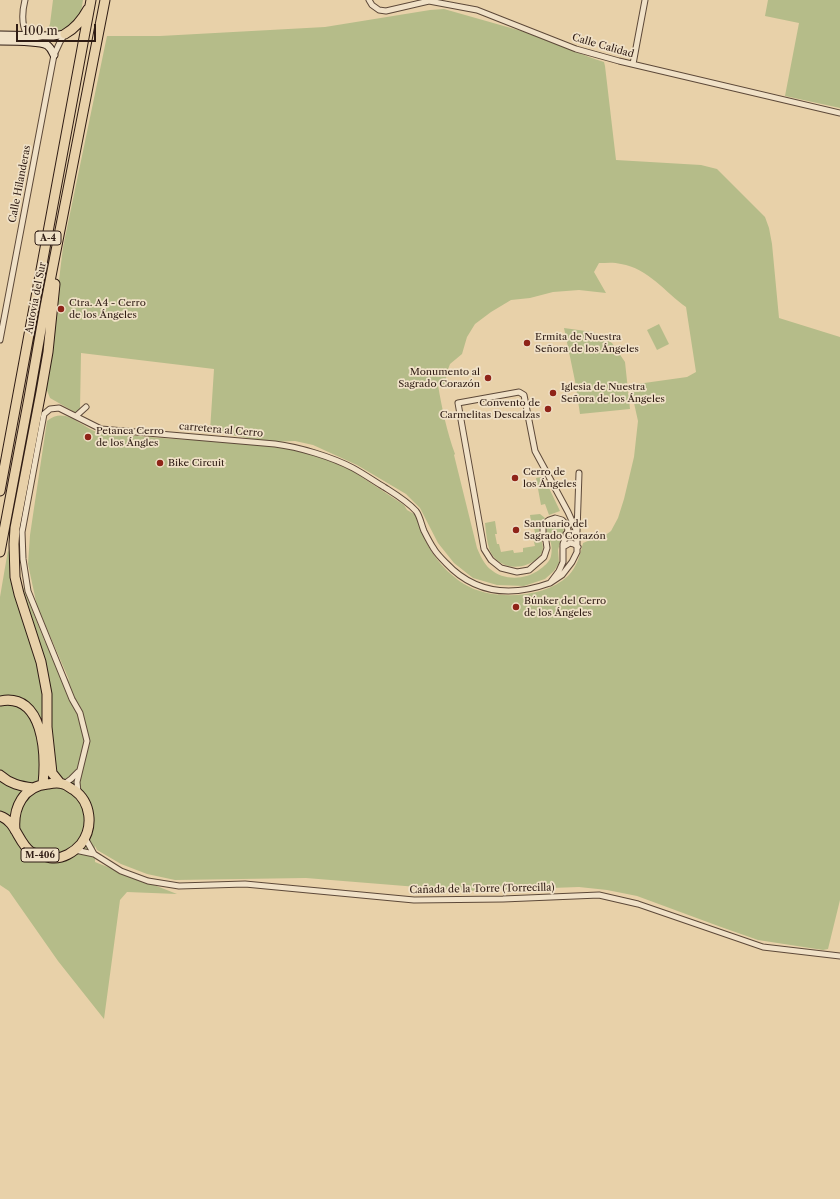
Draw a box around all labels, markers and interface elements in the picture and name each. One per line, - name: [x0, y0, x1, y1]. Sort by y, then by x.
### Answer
- scale bar: [18, 16, 98, 42]
- text: 100 m: [23, 23, 58, 38]
- street label: Calle Calidad: [571, 31, 635, 61]
- street label: Calle Hilanderas: [7, 144, 33, 224]
- road number: A-4: [35, 231, 61, 245]
- street label: Autovía del Sur: [23, 261, 49, 335]
- place label: Ctra. A4 - Cerro de los Ángeles: [69, 297, 146, 320]
- marker: Ctra. A4 - Cerro de los Ángeles: [56, 304, 66, 314]
- place label: Ermita de Nuestra Señora de los Ángeles: [535, 331, 639, 354]
- marker: Ermita de Nuestra Señora de los Ángeles: [522, 338, 532, 348]
- place label: Monumento al Sagrado Corazón: [398, 366, 480, 390]
- marker: Monumento al Sagrado Corazón: [483, 373, 493, 383]
- place label: Iglesia de Nuestra Señora de los Ángeles: [561, 381, 665, 404]
- marker: Iglesia de Nuestra Señora de los Ángeles: [548, 388, 558, 398]
- place label: Convento de Carmelitas Descalzas: [440, 397, 540, 420]
- marker: Convento de Carmelitas Descalzas: [543, 404, 553, 414]
- street label: carretera al Cerro: [178, 420, 264, 440]
- place label: Petanca Cerro de los Ángles: [96, 425, 164, 448]
- marker: Petanca Cerro de los Ángles: [83, 432, 93, 442]
- place label: Bike Circuit: [168, 457, 224, 469]
- marker: Bike Circuit: [155, 458, 165, 468]
- place label: Cerro de los Ángeles: [523, 466, 577, 490]
- marker: Cerro de los Ángeles: [510, 473, 520, 483]
- place label: Santuario del Sagrado Corazón: [524, 518, 606, 542]
- marker: Santuario del Sagrado Corazón: [511, 525, 521, 535]
- place label: Búnker del Cerro de los Ángeles: [524, 595, 606, 618]
- marker: Búnker del Cerro de los Ángeles: [511, 602, 521, 612]
- road number: M-406: [21, 848, 59, 862]
- street label: Cañada de la Torre (Torrecilla): [409, 882, 555, 896]

